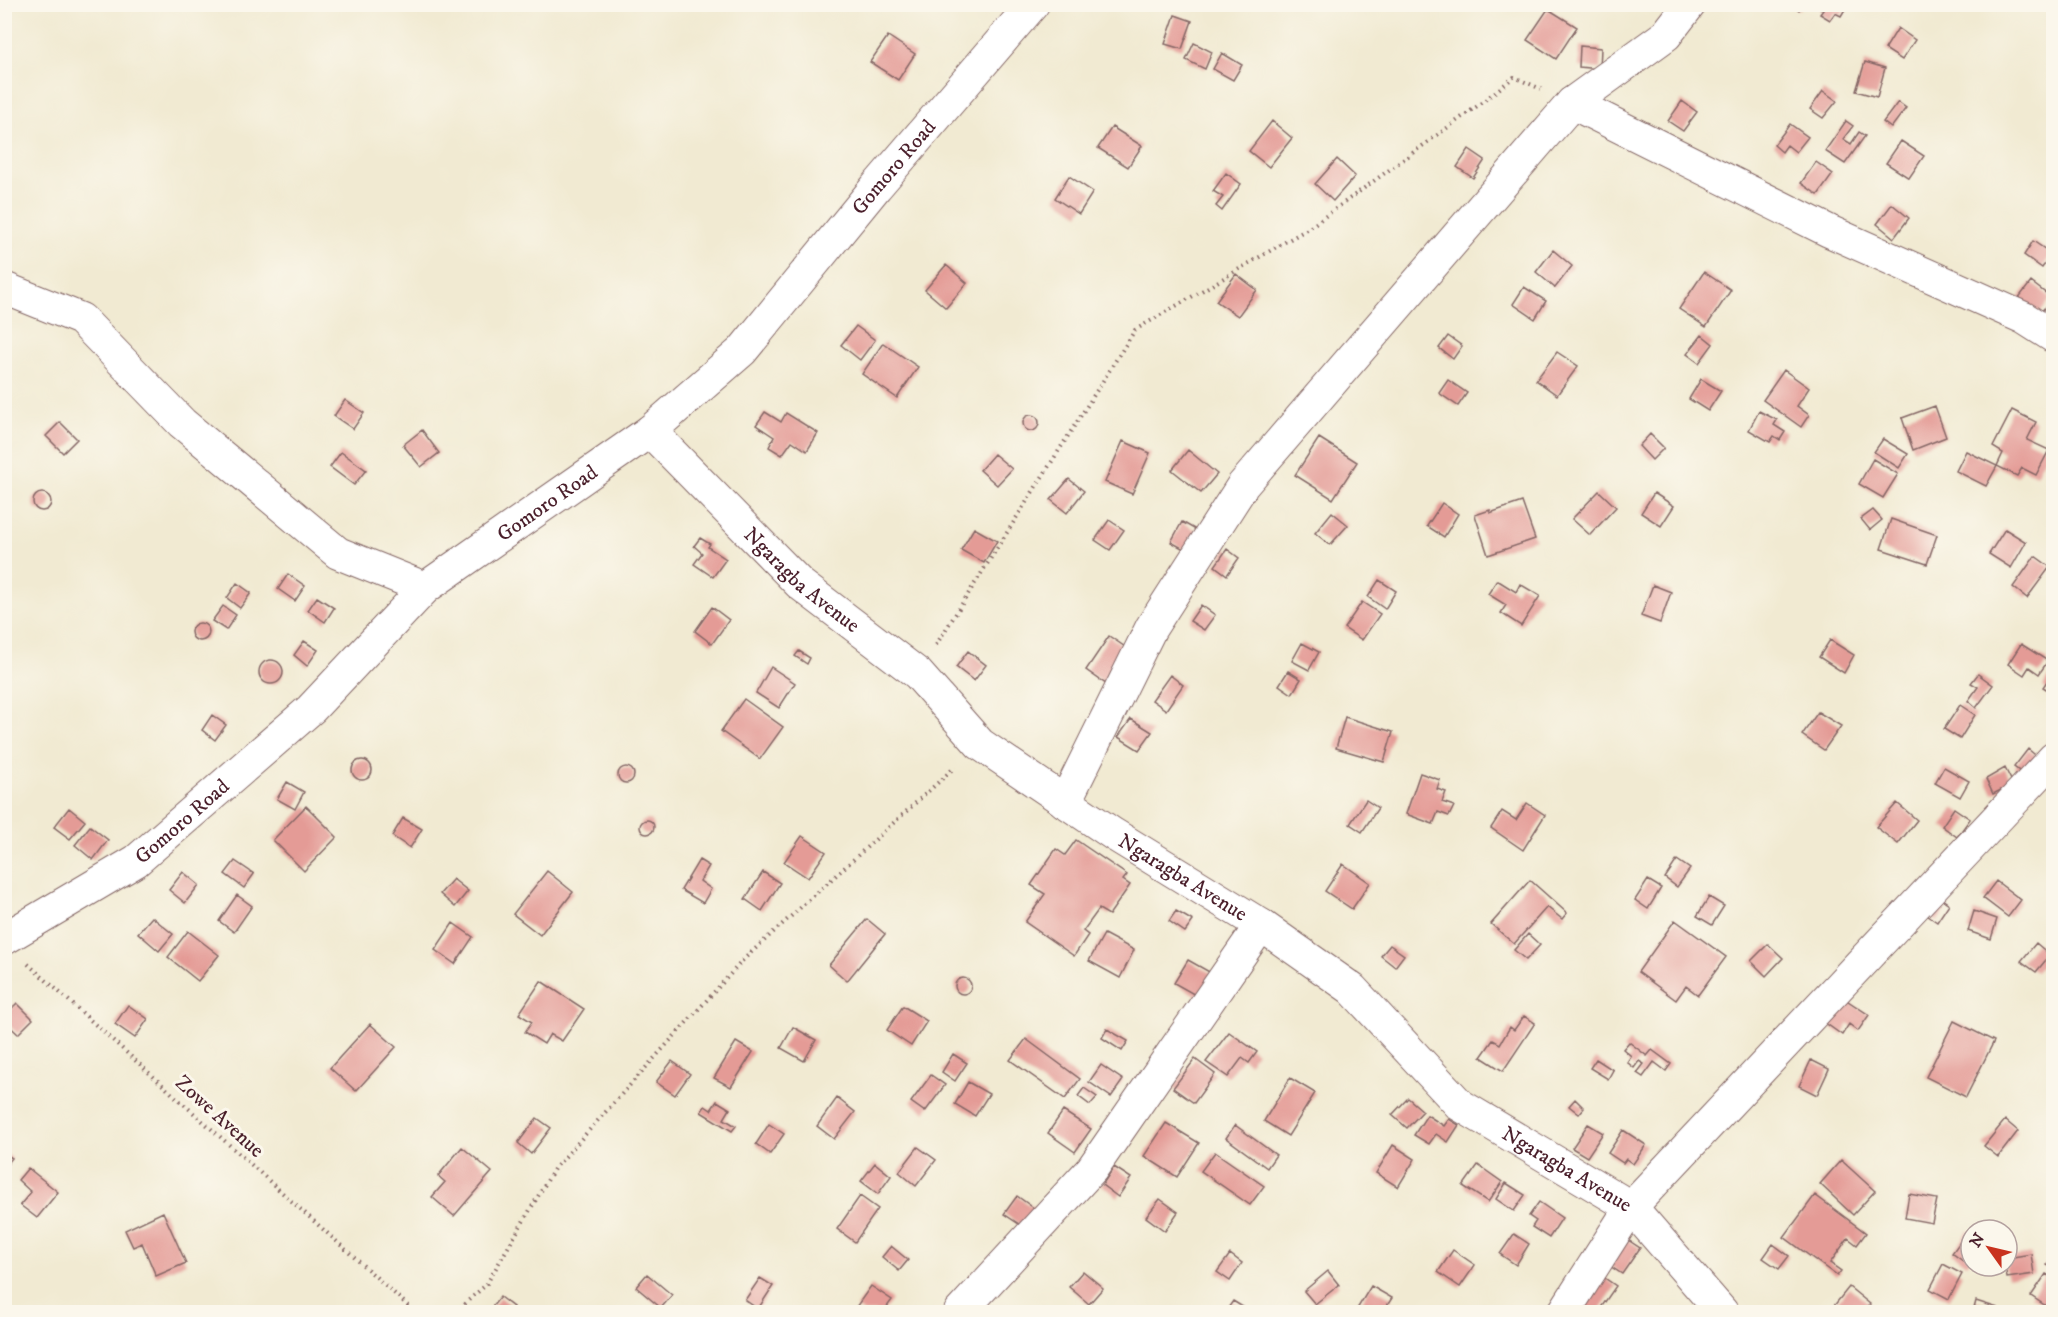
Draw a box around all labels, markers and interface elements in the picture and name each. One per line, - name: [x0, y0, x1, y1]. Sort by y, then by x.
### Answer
- street label: Gomoro Road: [847, 114, 942, 221]
- street label: Gomoro Road: [492, 459, 603, 548]
- street label: Ngaragba Avenue: [738, 522, 865, 639]
- street label: Gomoro Road: [130, 774, 235, 870]
- street label: Ngaragba Avenue: [1113, 828, 1252, 928]
- street label: Zowe Avenue: [169, 1070, 269, 1164]
- street label: Ngaragba Avenue: [1497, 1121, 1637, 1219]
- north arrow: [1959, 1218, 2019, 1278]
- text: N: [1965, 1229, 1989, 1251]

